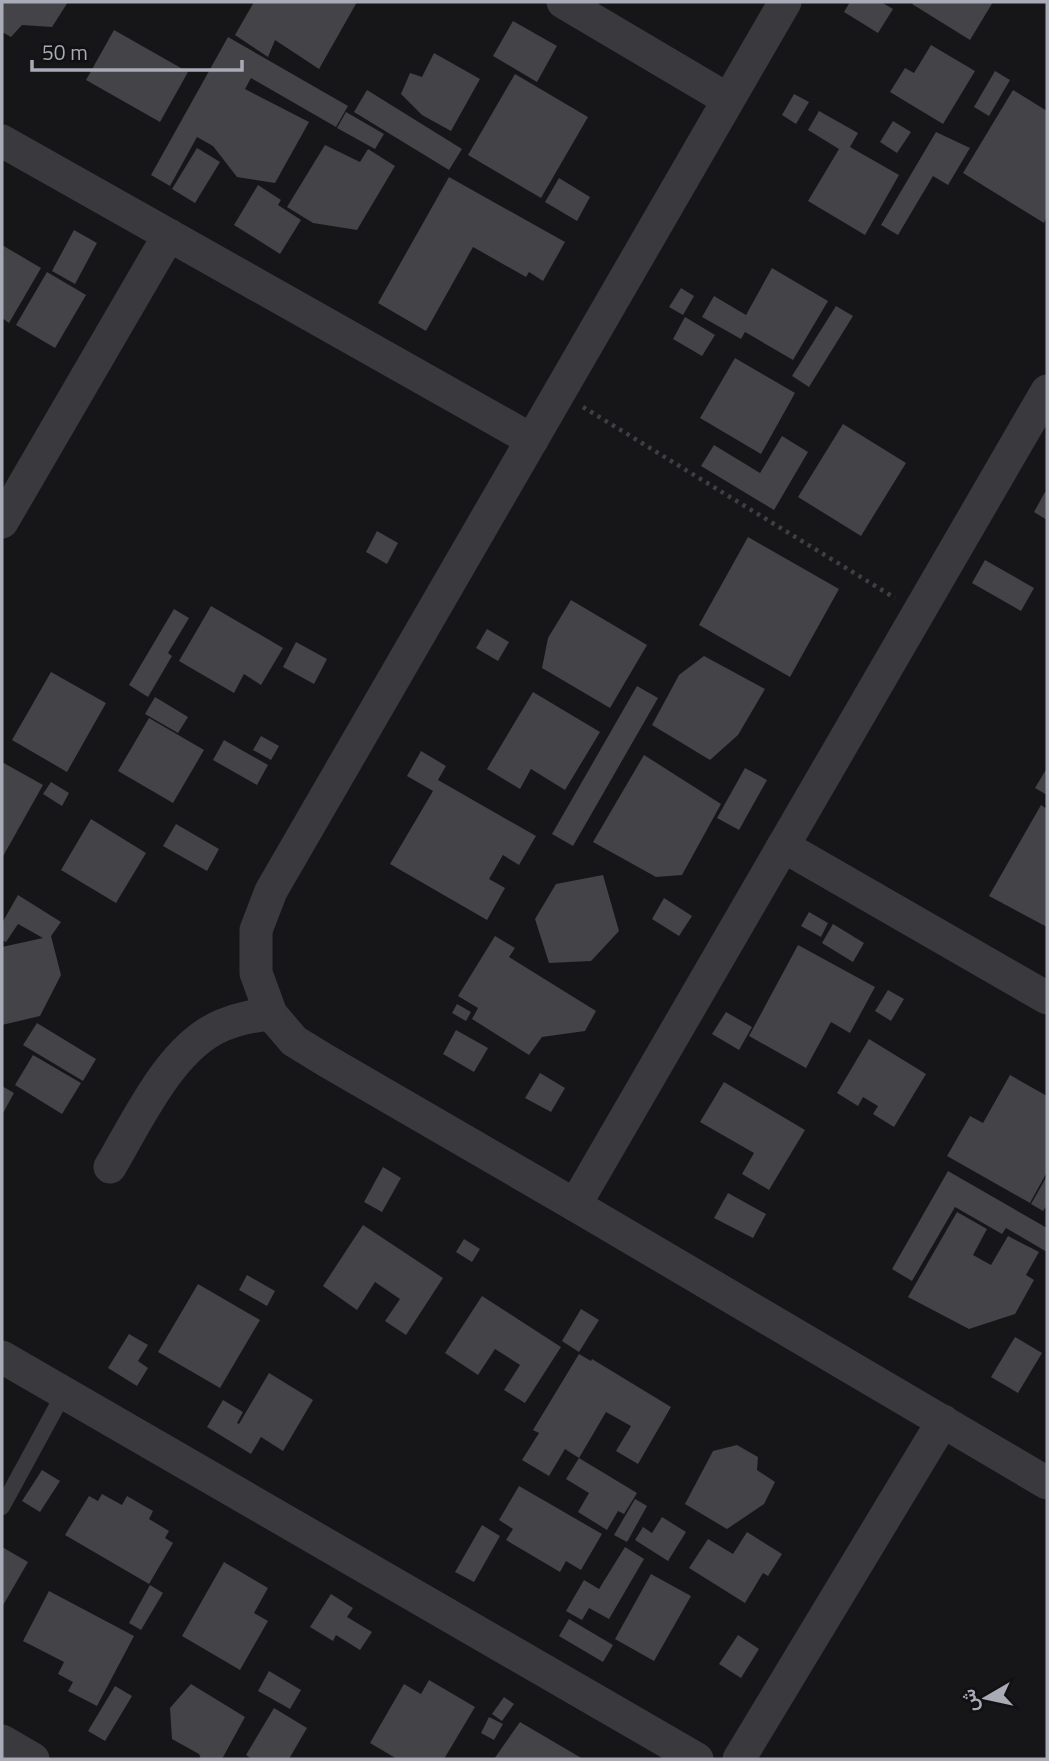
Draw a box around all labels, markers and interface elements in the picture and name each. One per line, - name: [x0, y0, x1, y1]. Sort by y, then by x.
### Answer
- scale bar: [32, 28, 242, 72]
- text: 50 m: [42, 36, 88, 68]
- north arrow: [951, 1663, 1021, 1733]
- text: ش: [953, 1687, 985, 1714]

